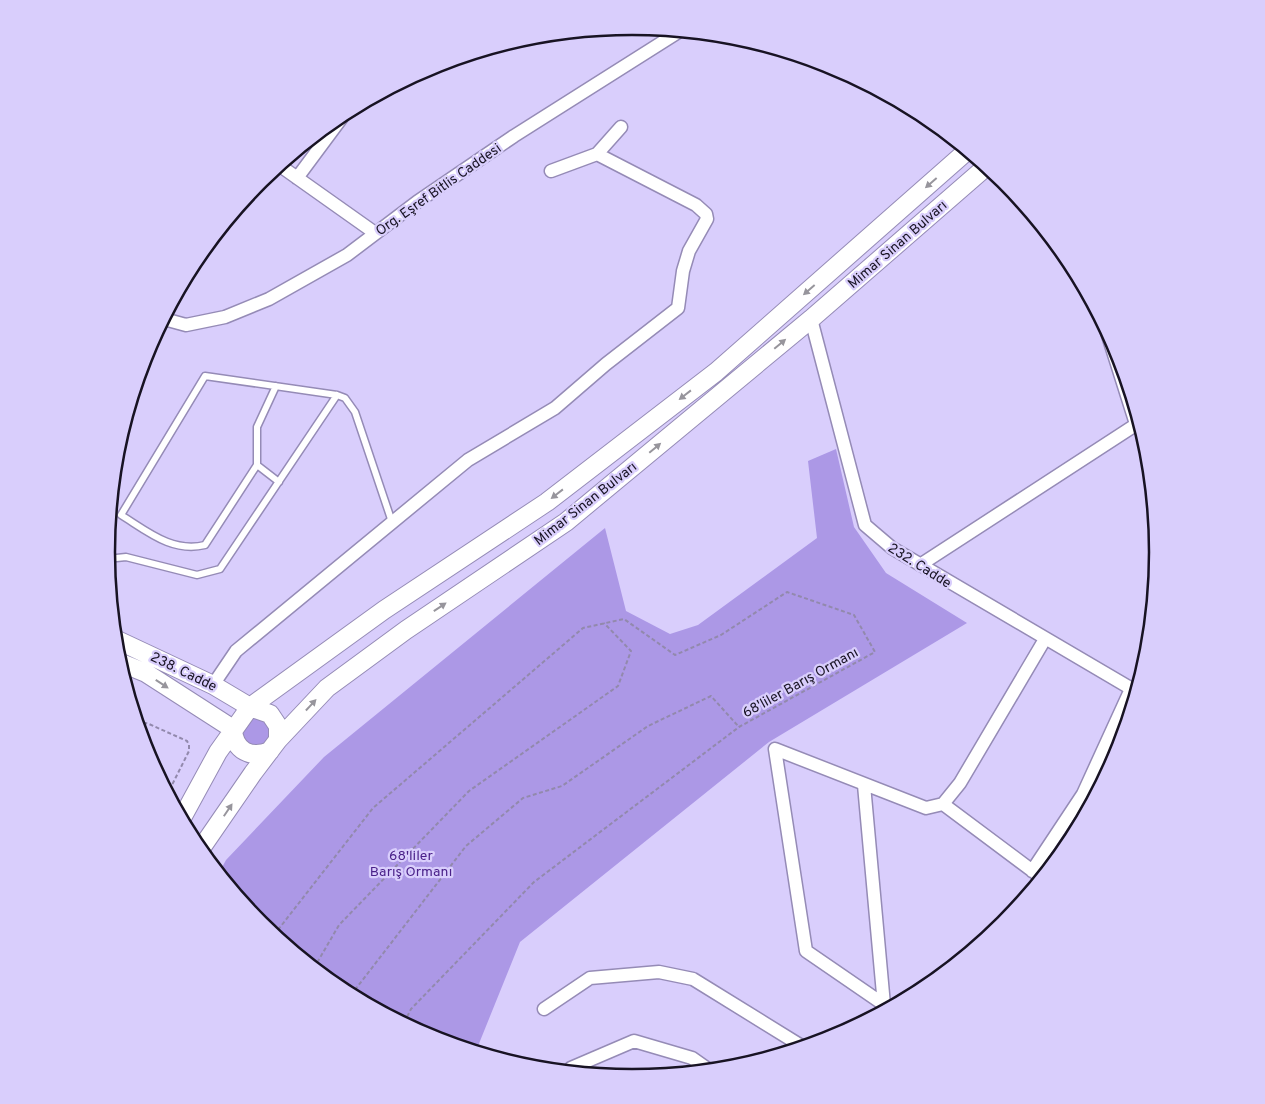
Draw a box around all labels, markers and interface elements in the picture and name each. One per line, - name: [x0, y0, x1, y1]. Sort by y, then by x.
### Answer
- street label: Org. Eşref Bitlis Caddesi: [373, 140, 505, 240]
- one-way arrow: [925, 177, 938, 188]
- street label: Mimar Sinan Bulvarı: [845, 197, 951, 293]
- one-way arrow: [804, 284, 816, 296]
- one-way arrow: [774, 339, 787, 350]
- one-way arrow: [678, 390, 692, 400]
- one-way arrow: [648, 442, 661, 453]
- street label: Mimar Sinan Bulvarı: [531, 459, 641, 550]
- one-way arrow: [551, 489, 564, 500]
- street label: 232. Cadde: [884, 540, 954, 592]
- one-way arrow: [434, 602, 447, 612]
- street label: 68'liler Barış Ormanı: [740, 644, 862, 722]
- street label: 238. Cadde: [147, 649, 219, 696]
- one-way arrow: [156, 679, 169, 688]
- one-way arrow: [305, 699, 317, 711]
- one-way arrow: [223, 803, 233, 817]
- park label: 68'liler Barış Ormanı: [370, 848, 452, 881]

